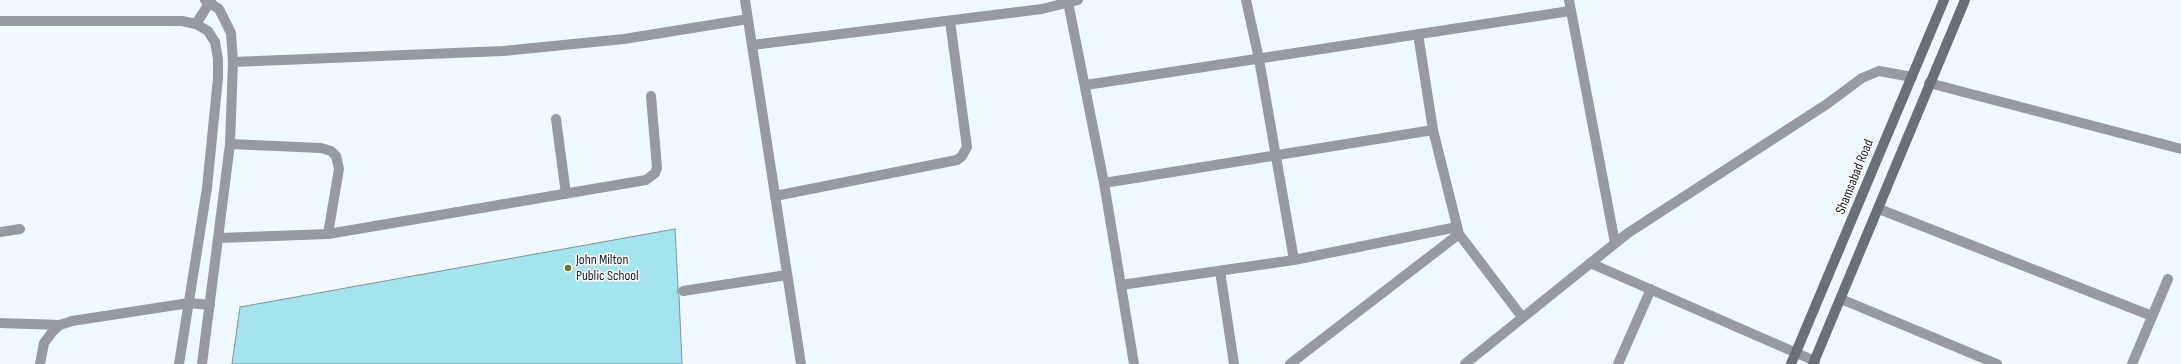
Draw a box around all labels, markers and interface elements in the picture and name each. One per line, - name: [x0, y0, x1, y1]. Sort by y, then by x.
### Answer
- street label: Shamsabad Road: [1832, 137, 1878, 217]
- place label: John Milton Public School: [576, 252, 639, 284]
- marker: John Milton Public School: [563, 263, 573, 273]

